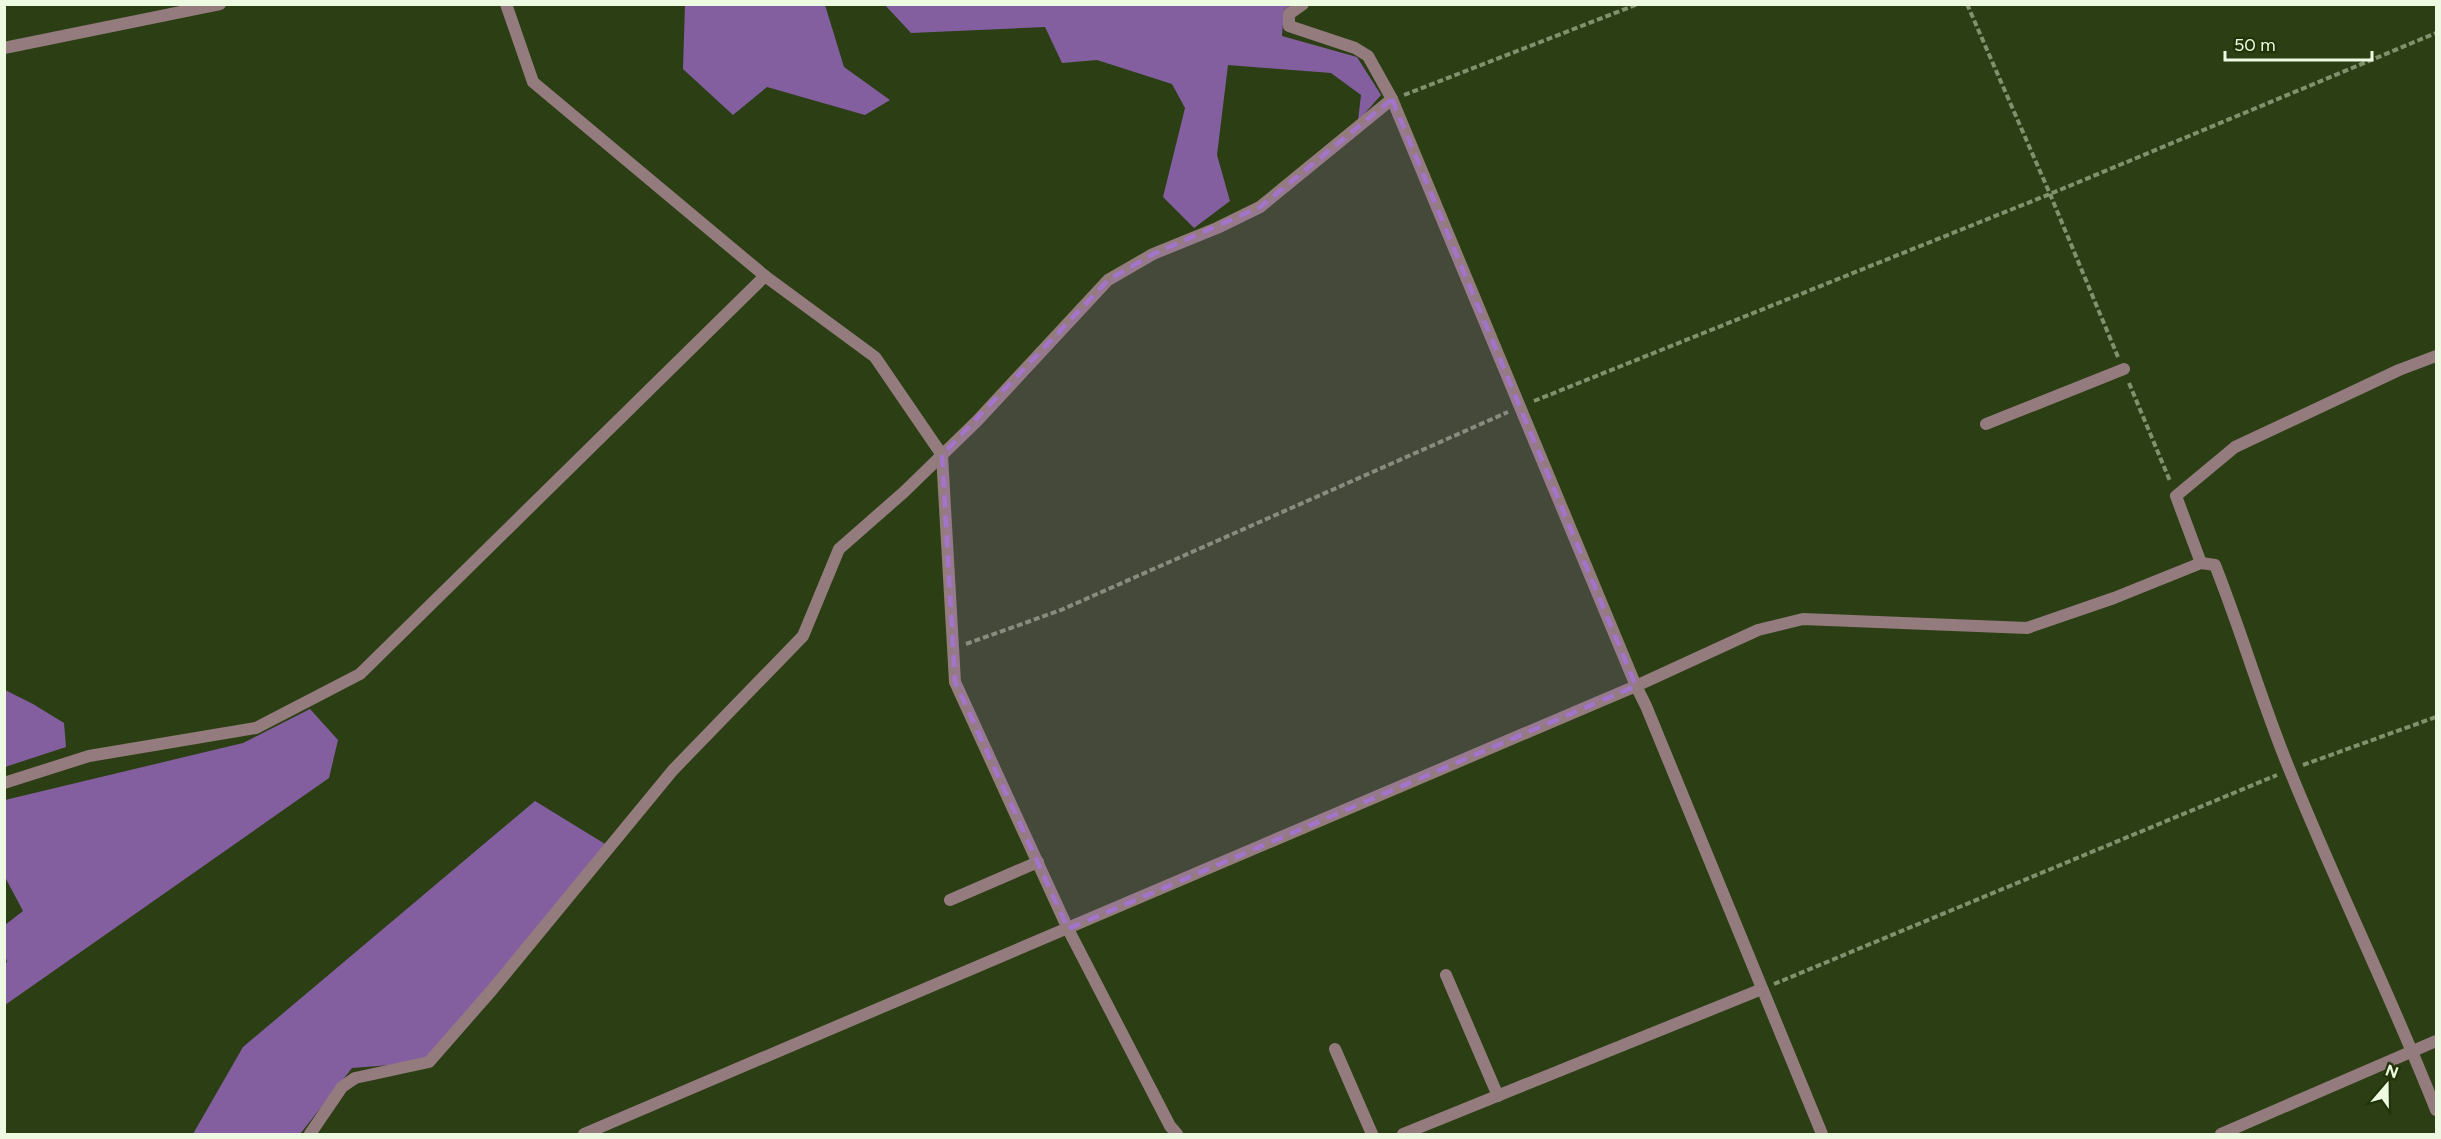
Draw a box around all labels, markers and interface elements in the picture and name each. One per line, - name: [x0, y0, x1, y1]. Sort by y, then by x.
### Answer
- scale bar: [2225, 24, 2372, 62]
- text: 50 m: [2234, 34, 2276, 56]
- north arrow: [2357, 1055, 2417, 1115]
- text: N: [2383, 1060, 2401, 1082]

